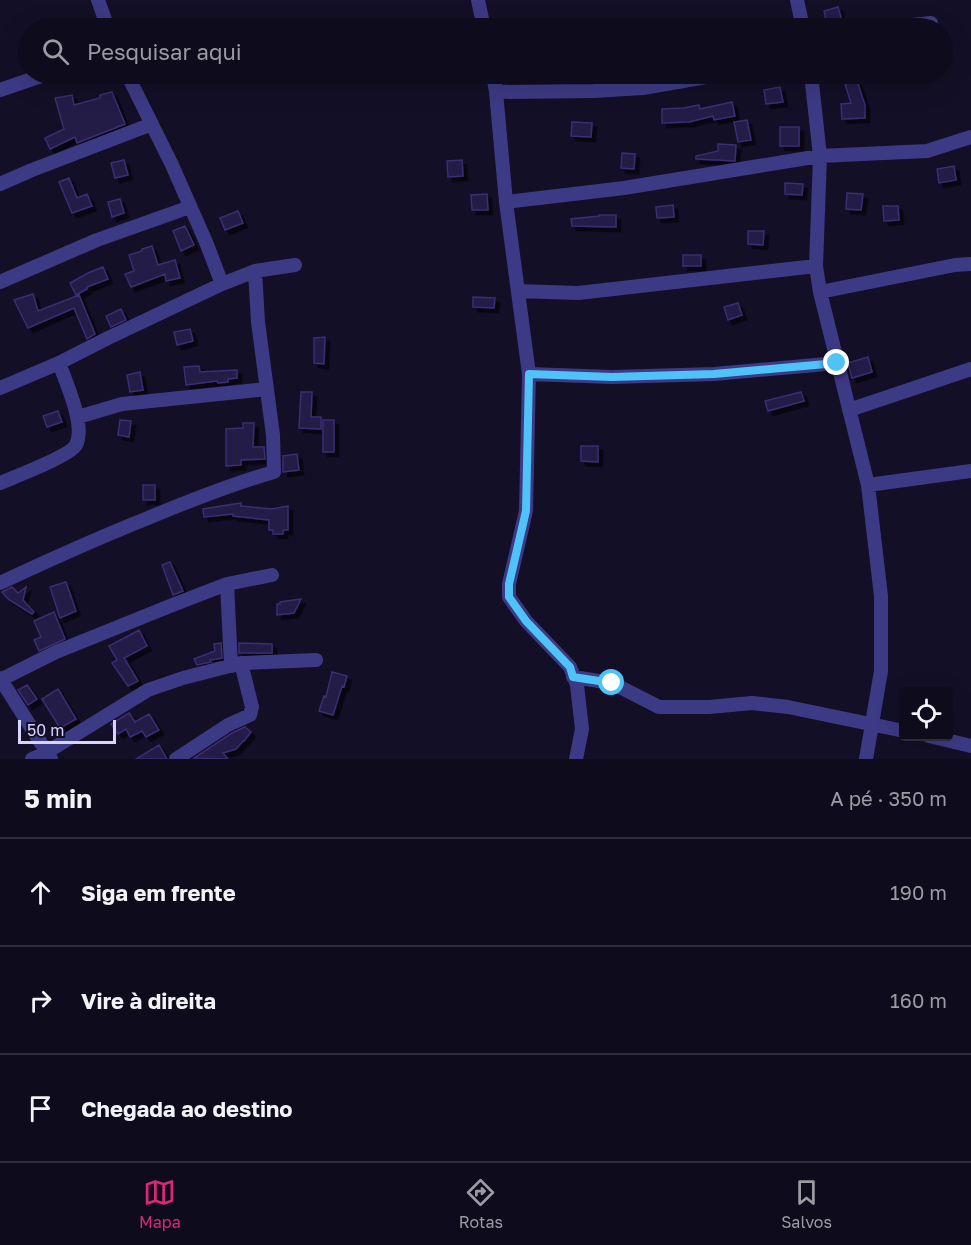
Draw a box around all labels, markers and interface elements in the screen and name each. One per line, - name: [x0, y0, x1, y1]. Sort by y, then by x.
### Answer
- search box: [18, 18, 953, 84]
- icon: search: [39, 35, 72, 68]
- text: Pesquisar aqui: [87, 38, 242, 65]
- route end: [823, 349, 849, 375]
- route start: [598, 669, 624, 695]
- map controls: [899, 687, 953, 741]
- button: locate: [899, 687, 953, 741]
- scale bar: [18, 717, 116, 744]
- text: 50 m: [27, 720, 64, 740]
- text: 5 min: [24, 783, 92, 814]
- text: A pé · 350 m: [830, 786, 947, 810]
- icon: ahead: [24, 876, 57, 909]
- text: Siga em frente: [81, 879, 236, 906]
- text: 190 m: [890, 880, 947, 904]
- icon: right: [24, 984, 57, 1017]
- text: Vire à direita: [81, 987, 216, 1014]
- text: 160 m: [890, 988, 947, 1012]
- icon: arrive: [24, 1092, 57, 1125]
- text: Chegada ao destino: [81, 1095, 293, 1122]
- tab: Mapa: [139, 1176, 181, 1232]
- tab: Rotas: [459, 1176, 503, 1232]
- tab: Salvos: [781, 1176, 832, 1232]

